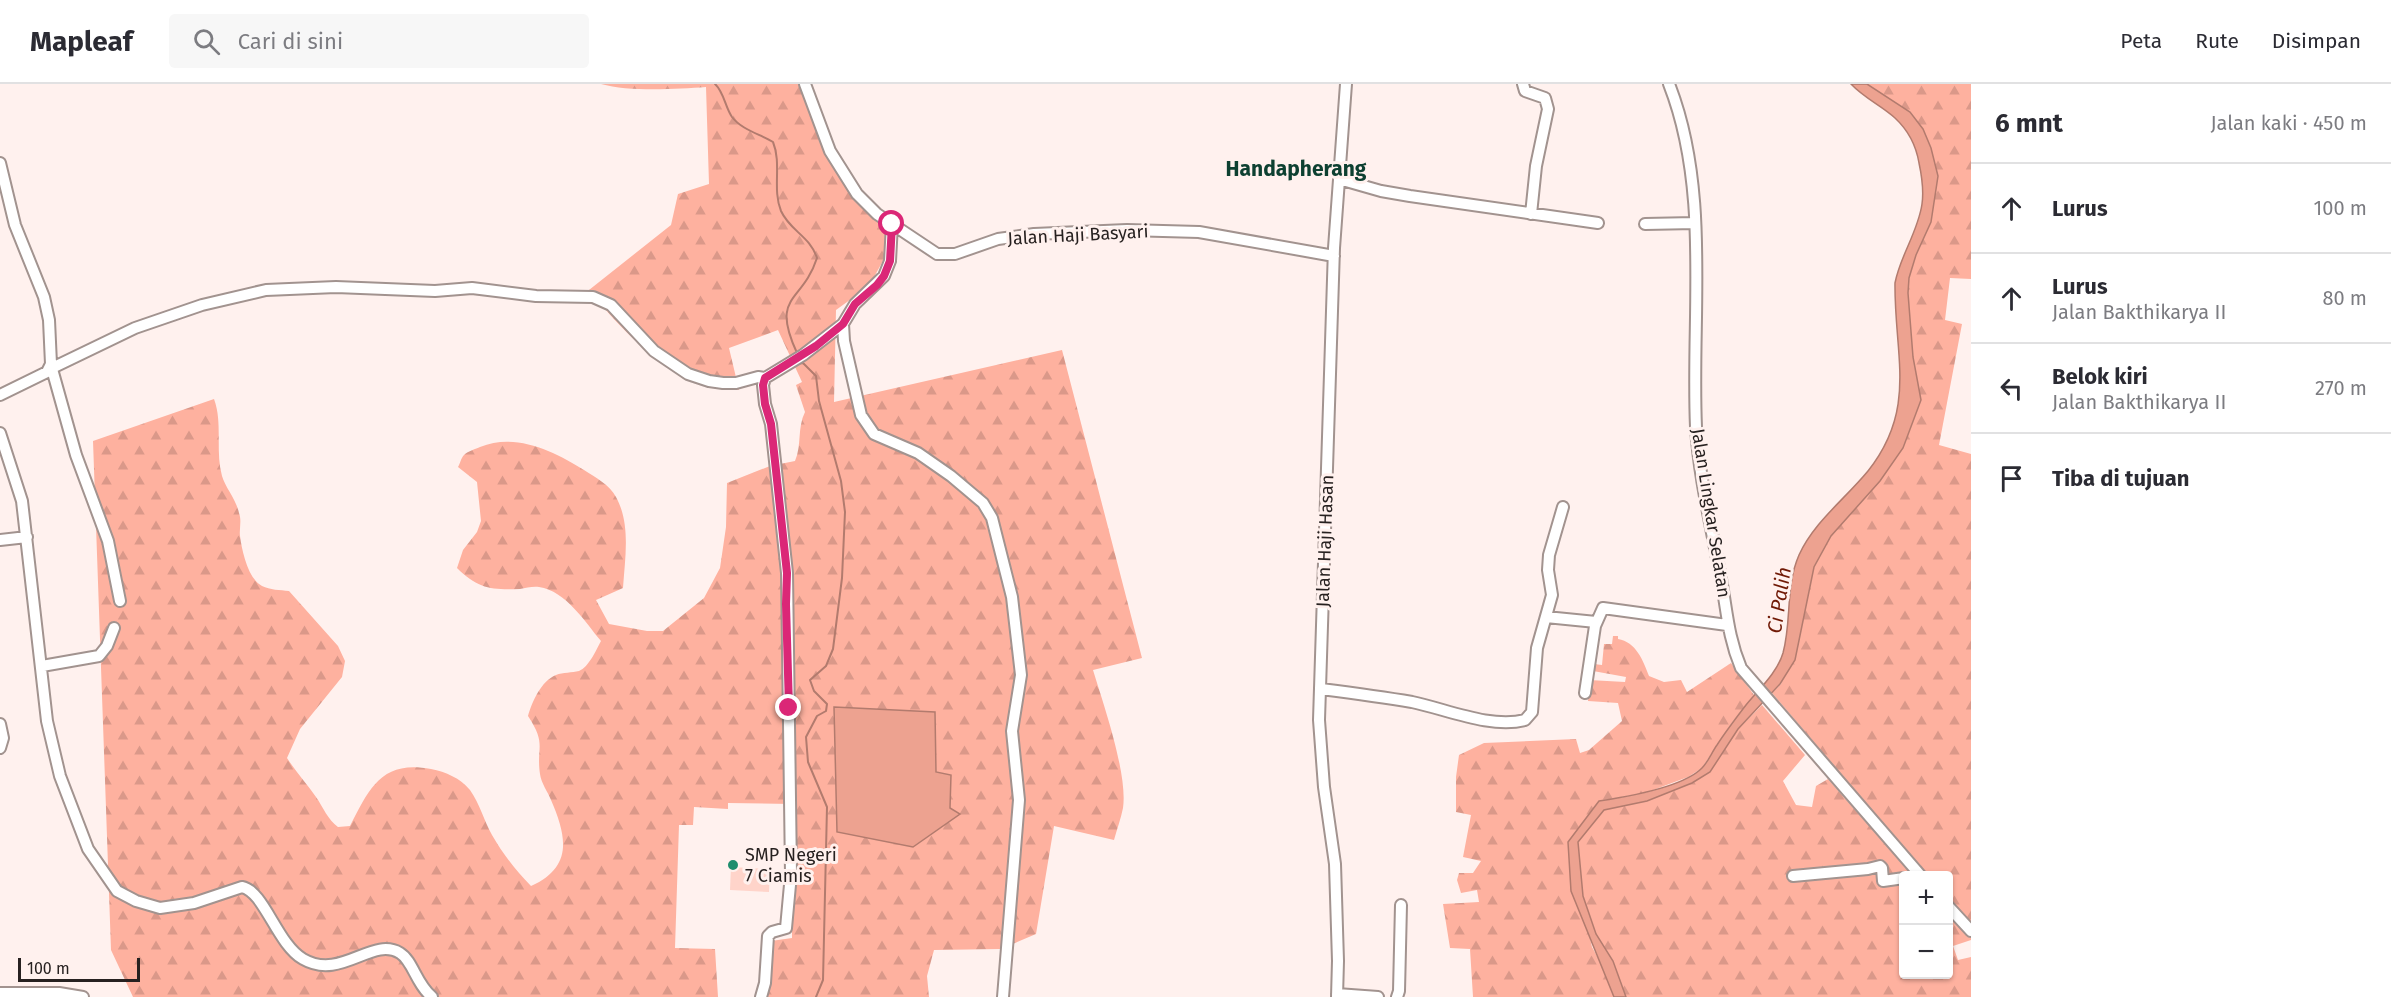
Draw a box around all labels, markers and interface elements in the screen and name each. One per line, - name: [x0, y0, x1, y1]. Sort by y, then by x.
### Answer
- search box: [169, 14, 589, 68]
- text: Mapleaf: [30, 25, 133, 58]
- icon: search: [190, 25, 223, 58]
- text: Cari di sini: [238, 28, 343, 55]
- text: Peta: [2120, 28, 2162, 54]
- text: Rute: [2195, 28, 2239, 54]
- text: Disimpan: [2272, 28, 2361, 54]
- text: 6 mnt: [1995, 108, 2063, 139]
- text: Jalan kaki · 450 m: [2210, 111, 2367, 135]
- district label: Handapherang: [1226, 156, 1367, 182]
- icon: ahead: [1995, 192, 2028, 225]
- text: Lurus: [2052, 195, 2108, 222]
- text: 100 m: [2314, 196, 2367, 220]
- route start: [878, 210, 904, 236]
- street label: Jalan Haji Basyari: [1007, 220, 1149, 250]
- text: Lurus: [2052, 273, 2108, 300]
- icon: ahead: [1995, 282, 2028, 315]
- text: 80 m: [2322, 286, 2367, 310]
- text: Jalan Bakthikarya II: [2052, 300, 2226, 324]
- text: Belok kiri: [2052, 363, 2148, 390]
- icon: left: [1995, 372, 2028, 405]
- text: 270 m: [2315, 376, 2367, 400]
- text: Jalan Bakthikarya II: [2052, 390, 2226, 414]
- street label: Jalan Lingkar Selatan: [1687, 427, 1735, 599]
- icon: arrive: [1995, 462, 2028, 495]
- text: Tiba di tujuan: [2052, 465, 2189, 492]
- street label: Jalan Haji Hasan: [1312, 474, 1338, 608]
- water label: Ci Palih: [1762, 565, 1796, 635]
- route end: [775, 694, 801, 720]
- place label: SMP Negeri 7 Ciamis: [745, 844, 837, 887]
- marker: SMP Negeri 7 Ciamis: [726, 858, 740, 872]
- map controls: [1899, 871, 1953, 979]
- button: +: [1899, 871, 1953, 925]
- button: −: [1899, 925, 1953, 979]
- scale bar: [18, 955, 140, 982]
- text: 100 m: [27, 959, 70, 978]

